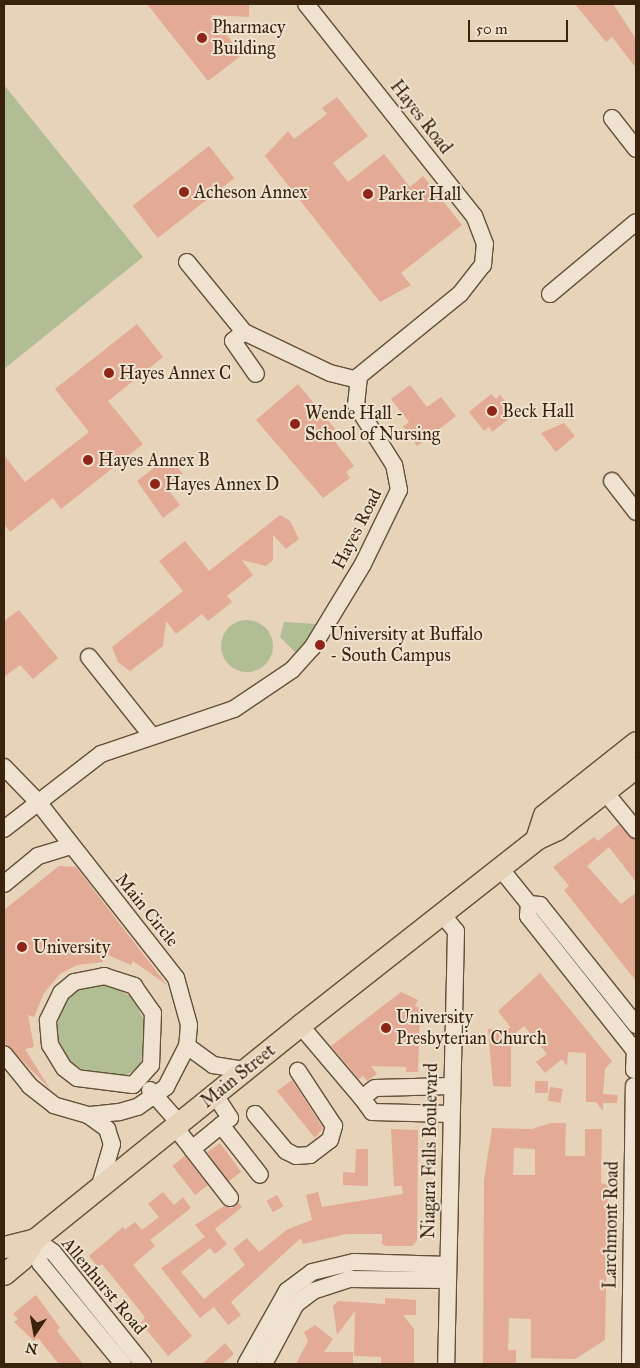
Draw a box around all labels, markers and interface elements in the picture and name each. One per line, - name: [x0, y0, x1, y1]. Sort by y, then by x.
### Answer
- scale bar: [470, 10, 570, 42]
- place label: Pharmacy Building: [212, 17, 285, 59]
- text: 50 m: [476, 20, 508, 38]
- marker: Pharmacy Building: [196, 32, 208, 44]
- street label: Hayes Road: [386, 76, 456, 158]
- place label: Acheson Annex: [194, 181, 308, 203]
- place label: Parker Hall: [378, 183, 461, 205]
- marker: Acheson Annex: [178, 186, 190, 198]
- marker: Parker Hall: [362, 188, 374, 200]
- place label: Hayes Annex C: [119, 362, 231, 384]
- marker: Hayes Annex C: [103, 367, 115, 379]
- place label: Beck Hall: [502, 400, 574, 422]
- place label: Wende Hall - School of Nursing: [305, 403, 440, 446]
- marker: Beck Hall: [486, 405, 498, 417]
- marker: Wende Hall - School of Nursing: [289, 418, 301, 430]
- place label: Hayes Annex B: [98, 449, 210, 471]
- marker: Hayes Annex B: [82, 454, 94, 466]
- place label: Hayes Annex D: [165, 473, 279, 495]
- marker: Hayes Annex D: [149, 478, 161, 490]
- street label: Hayes Road: [328, 485, 386, 573]
- place label: University at Buffalo - South Campus: [330, 624, 483, 666]
- marker: University at Buffalo - South Campus: [314, 639, 326, 651]
- street label: Main Circle: [111, 869, 183, 951]
- place label: University: [33, 936, 110, 958]
- marker: University: [15, 940, 29, 954]
- place label: University Presbyterian Church: [396, 1007, 547, 1050]
- marker: University Presbyterian Church: [380, 1022, 392, 1034]
- street label: Main Street: [196, 1039, 280, 1113]
- street label: Niagara Falls Boulevard: [418, 1063, 442, 1239]
- street label: Larchmont Road: [599, 1161, 623, 1289]
- street label: Allenhurst Road: [57, 1233, 151, 1339]
- north arrow: [10, 1308, 60, 1358]
- text: N: [24, 1339, 39, 1358]

